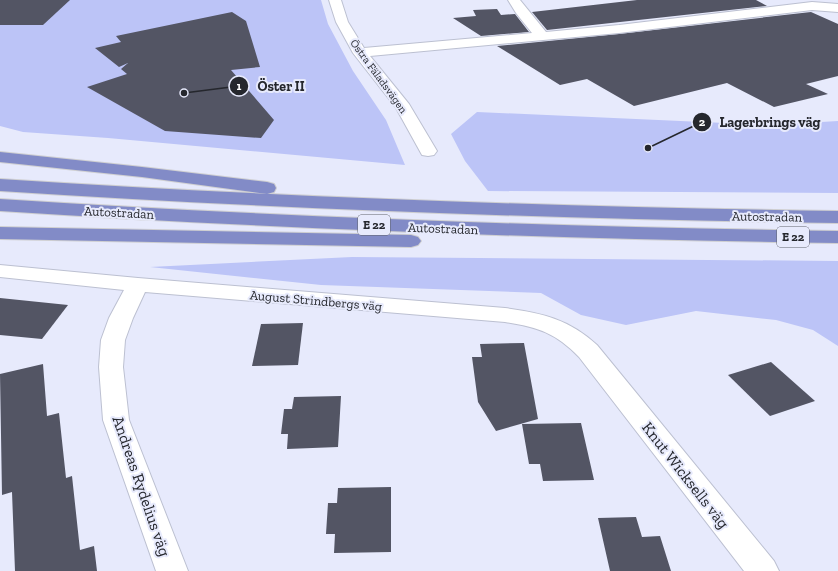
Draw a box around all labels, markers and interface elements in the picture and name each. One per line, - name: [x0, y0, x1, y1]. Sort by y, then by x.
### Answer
- street label: Östra Fäladsvägen: [347, 37, 410, 116]
- callout: Öster II: [229, 73, 313, 99]
- text: Öster II: [257, 78, 305, 95]
- text: 1: [237, 79, 242, 93]
- callout: Lagerbrings väg: [692, 109, 829, 135]
- text: Lagerbrings väg: [719, 114, 821, 131]
- text: 2: [699, 115, 706, 129]
- street label: Autostradan: [84, 203, 155, 222]
- street label: Autostradan: [732, 208, 803, 225]
- road number: E 22: [358, 215, 390, 235]
- street label: Autostradan: [408, 220, 479, 237]
- road number: E 22: [777, 227, 809, 247]
- street label: August Strindbergs väg: [249, 287, 383, 314]
- street label: Andreas Rydelius väg: [109, 413, 175, 559]
- street label: Knut Wicksells väg: [638, 418, 733, 533]

